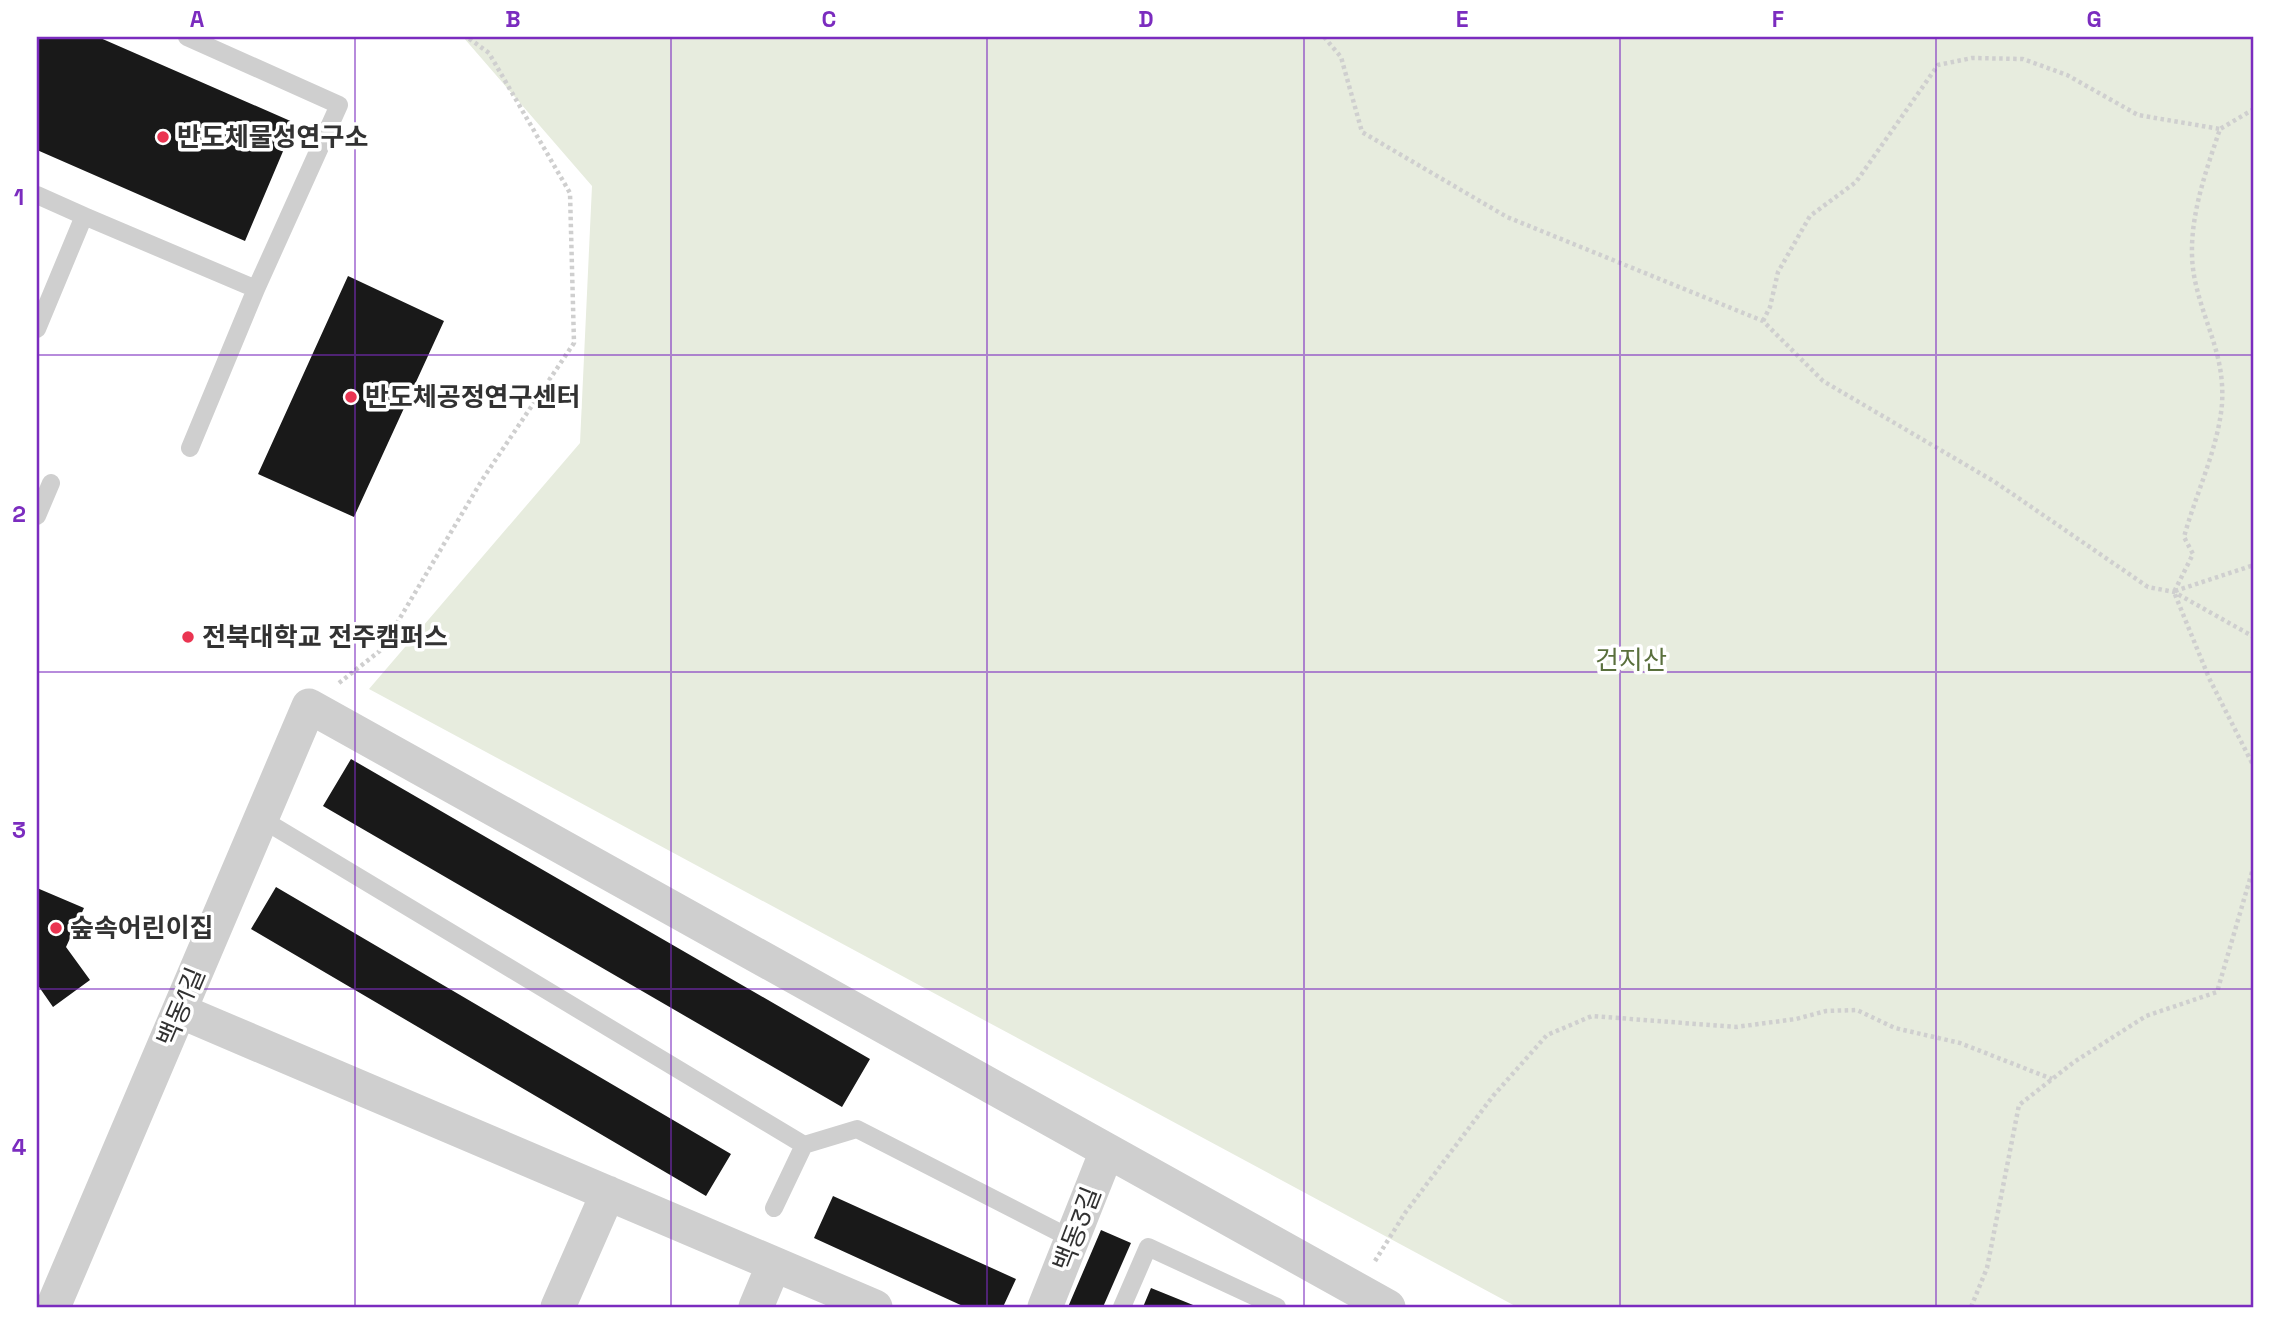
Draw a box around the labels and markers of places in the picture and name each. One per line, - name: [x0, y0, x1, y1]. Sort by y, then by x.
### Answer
- place label: 반도체물성연구소: [177, 120, 368, 154]
- marker: 반도체물성연구소: [155, 129, 171, 145]
- place label: 반도체공정연구센터: [365, 380, 580, 414]
- marker: 반도체공정연구센터: [343, 389, 359, 405]
- place label: 전북대학교 전주캠퍼스: [202, 620, 448, 654]
- marker: 전북대학교 전주캠퍼스: [180, 629, 196, 645]
- place label: 숲속어린이집: [70, 911, 214, 945]
- marker: 숲속어린이집: [48, 920, 64, 936]

